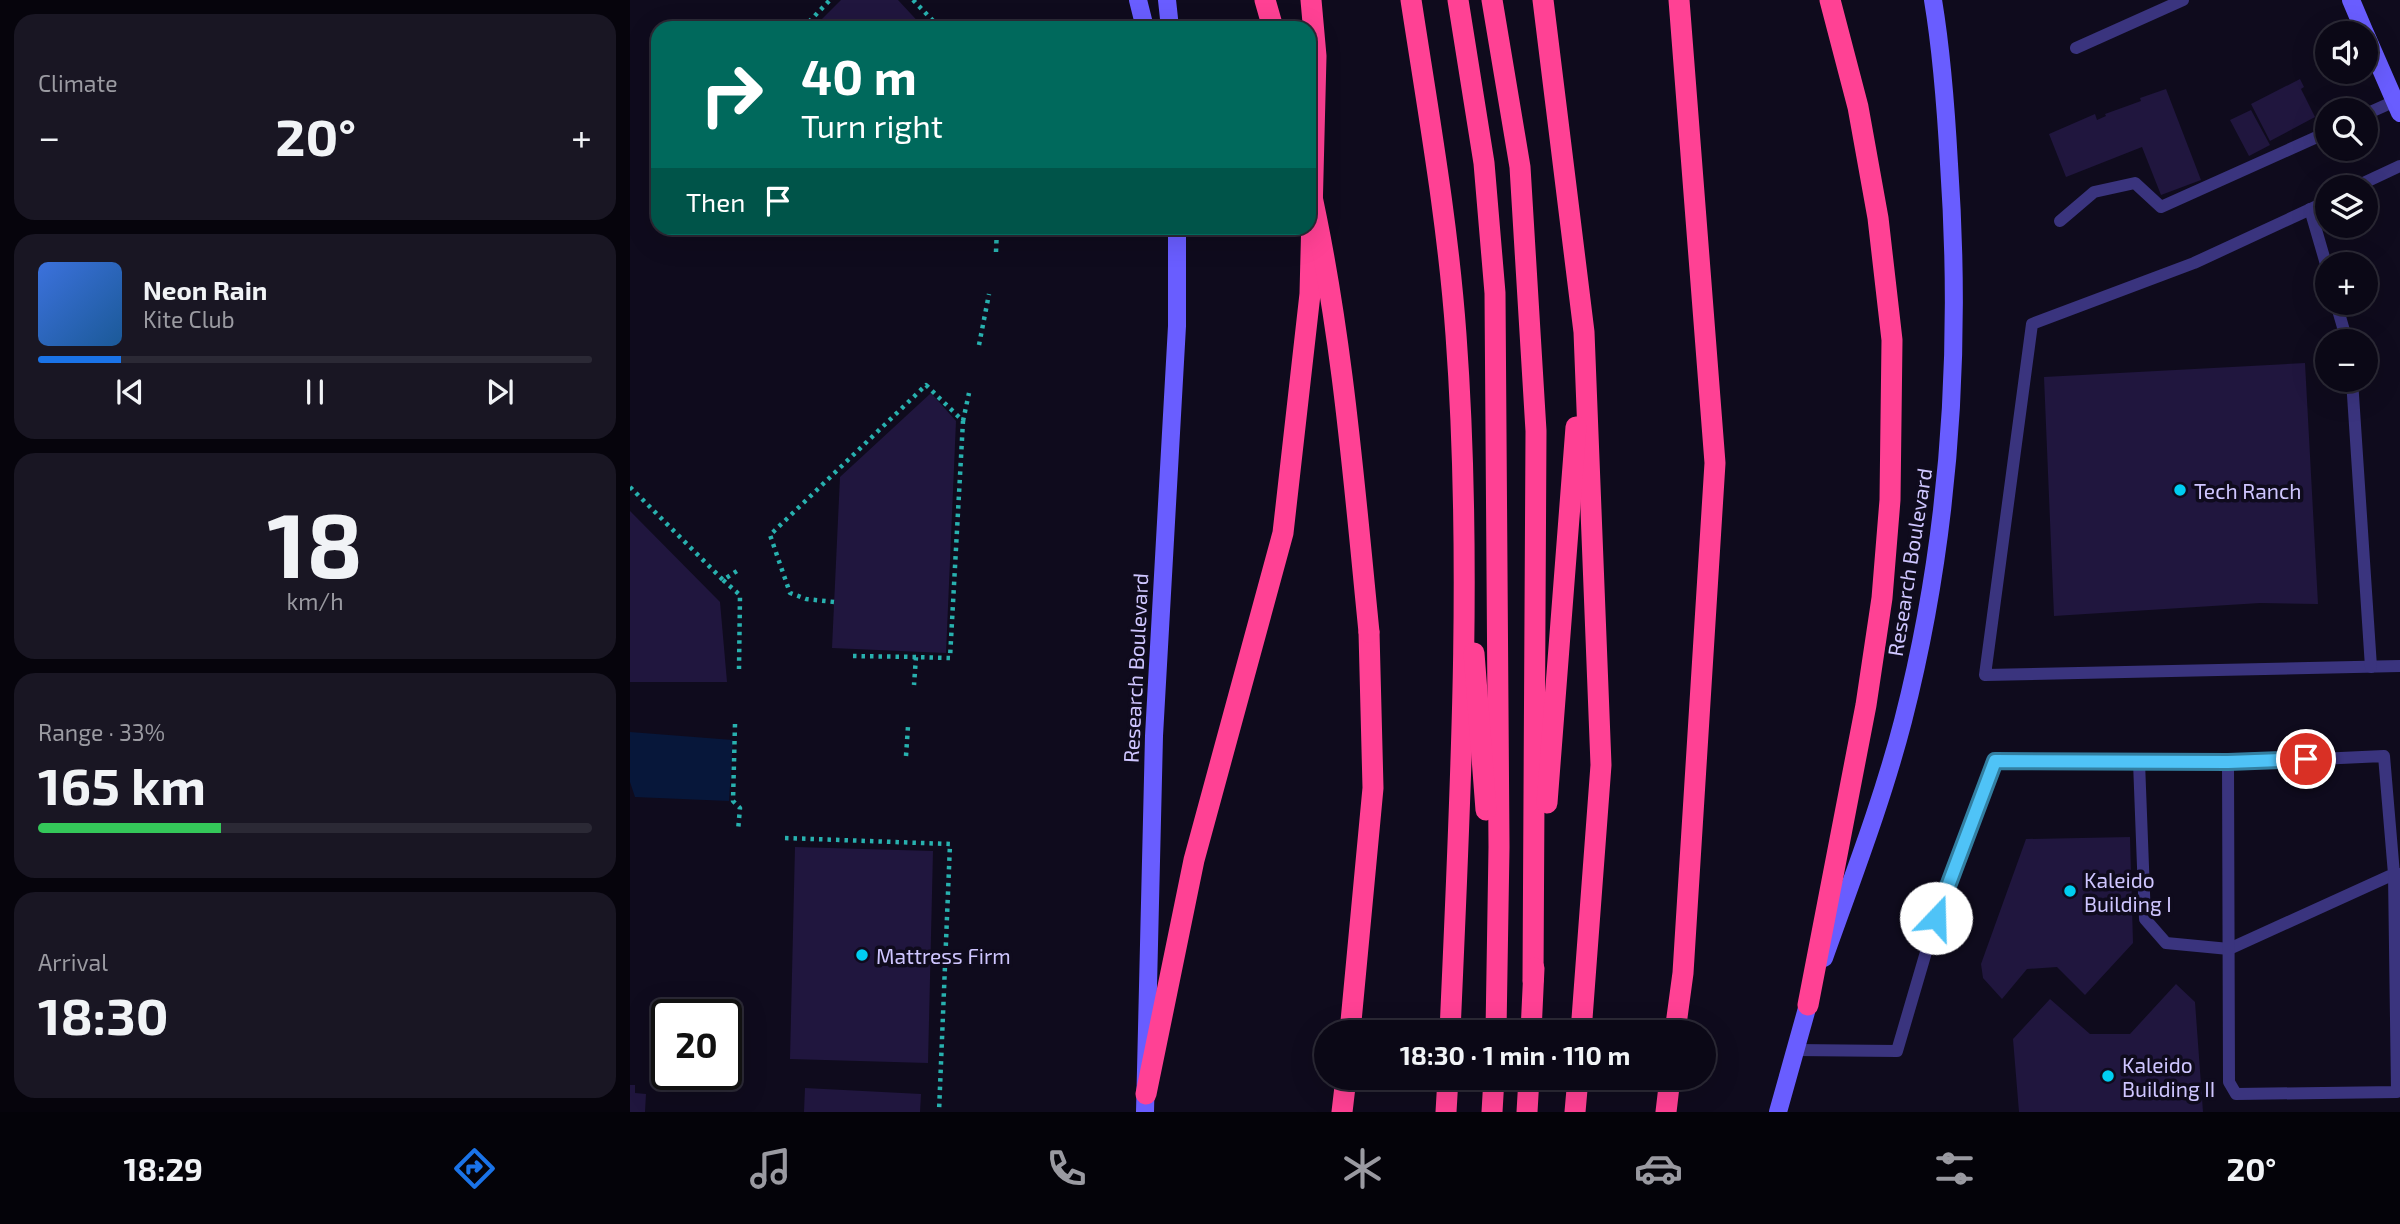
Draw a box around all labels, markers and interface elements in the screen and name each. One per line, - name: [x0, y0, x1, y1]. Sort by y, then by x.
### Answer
- map controls: [2315, 21, 2378, 392]
- button: sound: [2315, 21, 2378, 84]
- text: 40 m: [801, 46, 917, 105]
- icon: right: [686, 49, 777, 140]
- text: Climate: [38, 69, 118, 97]
- button: search: [2315, 98, 2378, 161]
- text: 20°: [275, 104, 356, 166]
- text: Turn right: [801, 106, 943, 144]
- text: −: [38, 113, 60, 159]
- text: +: [571, 113, 592, 159]
- button: layers: [2315, 175, 2378, 238]
- icon: arrive: [759, 182, 797, 220]
- text: Then: [686, 186, 745, 217]
- button: +: [2315, 252, 2378, 315]
- text: Neon Rain: [143, 274, 267, 305]
- text: Kite Club: [143, 305, 235, 333]
- button: −: [2315, 329, 2378, 392]
- icon: previous: [111, 373, 149, 411]
- icon: pause: [296, 373, 334, 411]
- icon: next: [481, 373, 519, 411]
- street label: Research Boulevard: [1882, 466, 1936, 658]
- place label: Tech Ranch: [2194, 478, 2301, 503]
- marker: Tech Ranch: [2172, 482, 2188, 498]
- text: 18: [267, 487, 363, 596]
- street label: Research Boulevard: [1118, 572, 1152, 764]
- text: km/h: [286, 587, 344, 615]
- text: Range · 33%: [38, 718, 165, 746]
- pin: [2276, 729, 2336, 789]
- icon: arrive: [2287, 740, 2325, 778]
- text: 165 km: [38, 753, 206, 815]
- place label: Kaleido Building I: [2084, 867, 2172, 916]
- position arrow: [1899, 881, 1973, 955]
- marker: Kaleido Building I: [2062, 883, 2078, 899]
- place label: Mattress Firm: [876, 943, 1011, 968]
- marker: Mattress Firm: [854, 947, 870, 963]
- text: Arrival: [38, 948, 108, 976]
- text: 18:30: [38, 983, 169, 1045]
- speed limit sign: 20: [651, 999, 742, 1090]
- text: 18:30 · 1 min · 110 m: [1400, 1039, 1630, 1070]
- place label: Kaleido Building II: [2122, 1052, 2215, 1101]
- marker: Kaleido Building II: [2100, 1068, 2116, 1084]
- icon: directions: [450, 1144, 499, 1193]
- icon: music: [746, 1144, 795, 1193]
- icon: phone: [1042, 1144, 1091, 1193]
- icon: climate: [1338, 1144, 1387, 1193]
- icon: car: [1634, 1144, 1683, 1193]
- icon: filters: [1930, 1144, 1979, 1193]
- text: 18:29: [124, 1149, 203, 1187]
- text: 20°: [2227, 1149, 2276, 1187]

